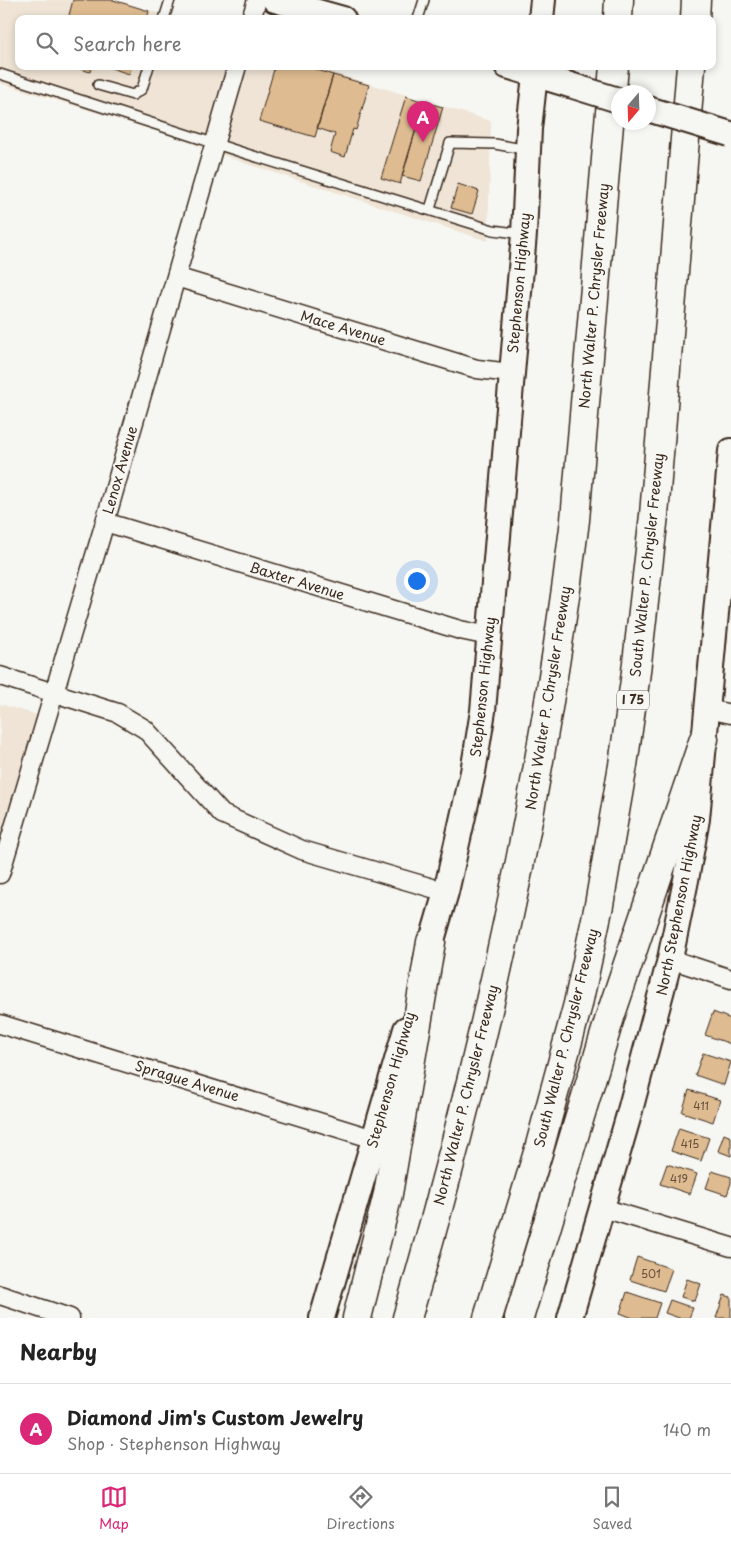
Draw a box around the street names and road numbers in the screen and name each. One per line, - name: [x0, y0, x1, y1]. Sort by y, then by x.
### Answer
- street label: North Walter P. Chrysler Freeway: [573, 182, 614, 410]
- street label: Stephenson Highway: [502, 212, 535, 354]
- street label: Mace Avenue: [298, 305, 389, 351]
- street label: Lenox Avenue: [97, 423, 142, 516]
- street label: South Walter P. Chrysler Freeway: [624, 452, 669, 678]
- street label: Baxter Avenue: [247, 556, 348, 605]
- street label: North Walter P. Chrysler Freeway: [519, 585, 576, 811]
- street label: Stephenson Highway: [465, 616, 500, 758]
- road number: I 75: [617, 690, 649, 710]
- street label: North Stephenson Highway: [651, 813, 706, 997]
- street label: South Walter P. Chrysler Freeway: [528, 926, 603, 1150]
- street label: North Walter P. Chrysler Freeway: [428, 983, 503, 1207]
- street label: Stephenson Highway: [361, 1009, 420, 1150]
- street label: Sprague Avenue: [132, 1055, 242, 1106]

